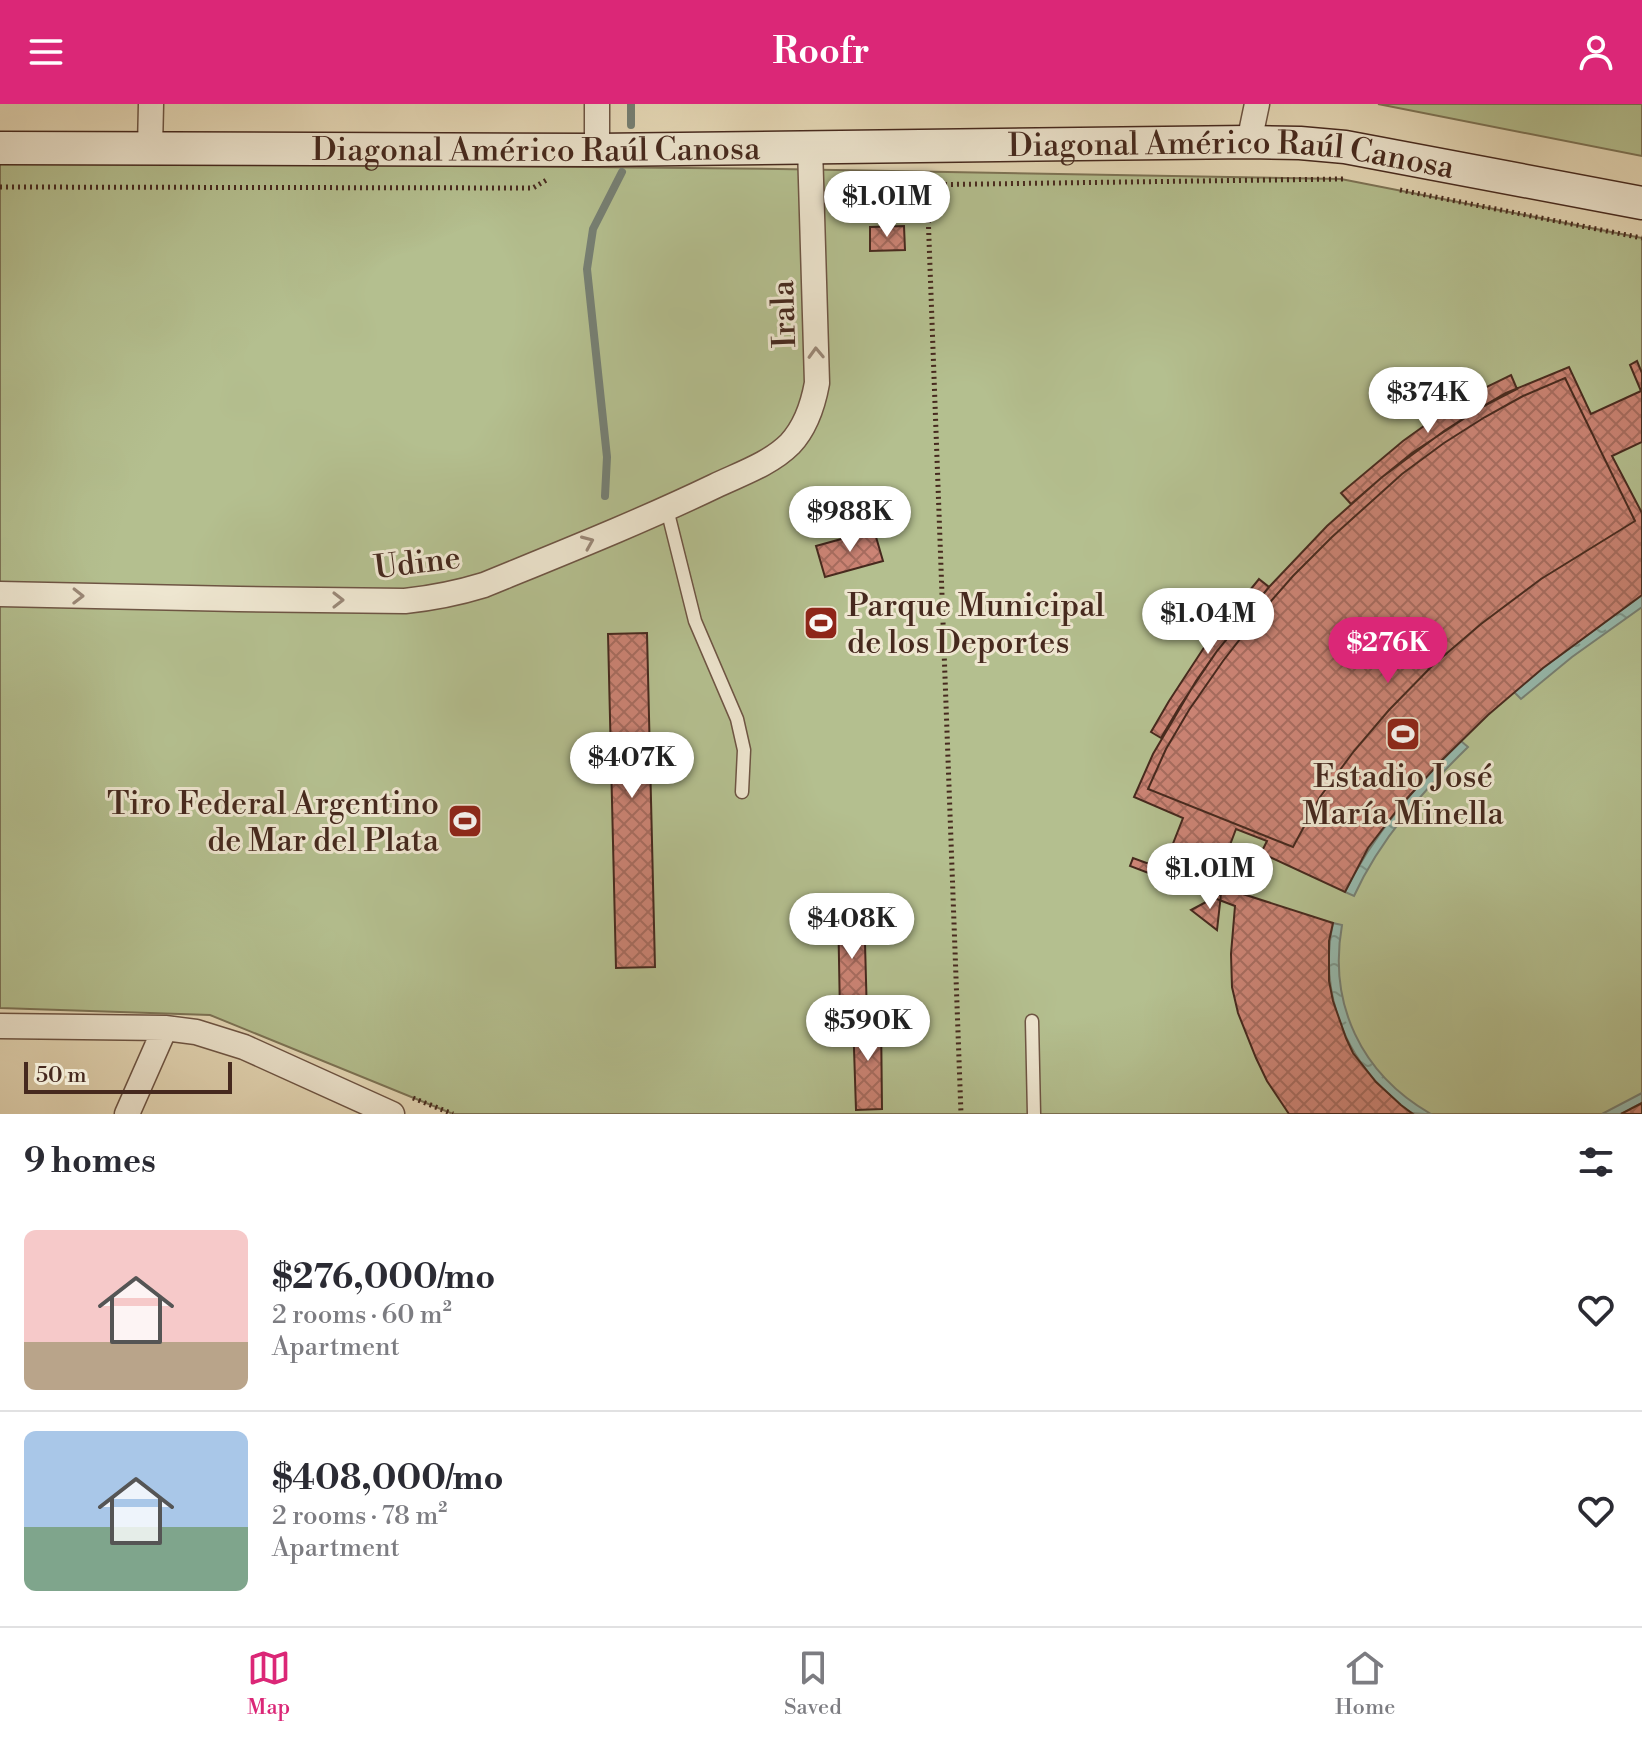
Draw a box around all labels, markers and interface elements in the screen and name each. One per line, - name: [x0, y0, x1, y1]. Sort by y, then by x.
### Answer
- icon: menu: [24, 30, 68, 74]
- text: Roofr: [773, 30, 869, 75]
- icon: person: [1574, 30, 1618, 74]
- street label: Diagonal Américo Raúl Canosa: [1008, 123, 1458, 188]
- street label: Diagonal Américo Raúl Canosa: [312, 129, 761, 171]
- pin: $1.01M: [822, 171, 952, 239]
- text: $1.01M: [842, 181, 932, 213]
- street label: Irala: [763, 279, 805, 348]
- one-way arrow: [807, 346, 825, 359]
- pin: $374K: [1372, 367, 1484, 435]
- text: $374K: [1387, 377, 1469, 409]
- pin: $988K: [794, 486, 906, 554]
- text: $988K: [807, 496, 893, 528]
- one-way arrow: [580, 535, 594, 552]
- street label: Udine: [371, 538, 463, 588]
- place label: Parque Municipal de los Deportes: [847, 586, 1105, 663]
- one-way arrow: [72, 587, 85, 605]
- pin: $1.04M: [1143, 588, 1273, 656]
- one-way arrow: [332, 591, 345, 609]
- text: $1.04M: [1160, 598, 1256, 630]
- sports icon: Parque Municipal de los Deportes: [802, 604, 840, 642]
- pin: $276K: [1332, 617, 1444, 685]
- text: $276K: [1346, 627, 1430, 659]
- sports icon: Estadio José María Minella: [1384, 715, 1422, 753]
- pin: $407K: [576, 732, 688, 800]
- text: $407K: [588, 742, 676, 774]
- place label: Estadio José María Minella: [1302, 757, 1505, 834]
- place label: Tiro Federal Argentino de Mar del Plata: [107, 784, 440, 861]
- sports icon: Tiro Federal Argentino de Mar del Plata: [446, 802, 484, 840]
- pin: $1.01M: [1145, 843, 1275, 911]
- text: $1.01M: [1165, 853, 1255, 885]
- pin: $408K: [796, 893, 908, 961]
- text: $408K: [807, 903, 897, 935]
- pin: $590K: [812, 995, 924, 1063]
- text: $590K: [824, 1005, 912, 1037]
- scale bar: [24, 1058, 232, 1094]
- text: 50 m: [36, 1062, 87, 1089]
- icon: filters: [1574, 1140, 1618, 1184]
- text: 9 homes: [24, 1141, 156, 1183]
- text: $276,000/mo: [272, 1257, 495, 1299]
- icon: home: [88, 1262, 184, 1358]
- icon: heart: [1574, 1288, 1618, 1332]
- text: 2 rooms · 60 m²: [272, 1299, 452, 1331]
- text: Apartment: [272, 1331, 400, 1363]
- text: $408,000/mo: [272, 1458, 503, 1500]
- icon: home: [88, 1463, 184, 1559]
- icon: heart: [1574, 1489, 1618, 1533]
- text: 2 rooms · 78 m²: [272, 1500, 447, 1532]
- text: Apartment: [272, 1532, 400, 1564]
- tab: Map: [247, 1646, 291, 1721]
- tab: Saved: [784, 1646, 842, 1721]
- tab: Home: [1335, 1646, 1395, 1721]

